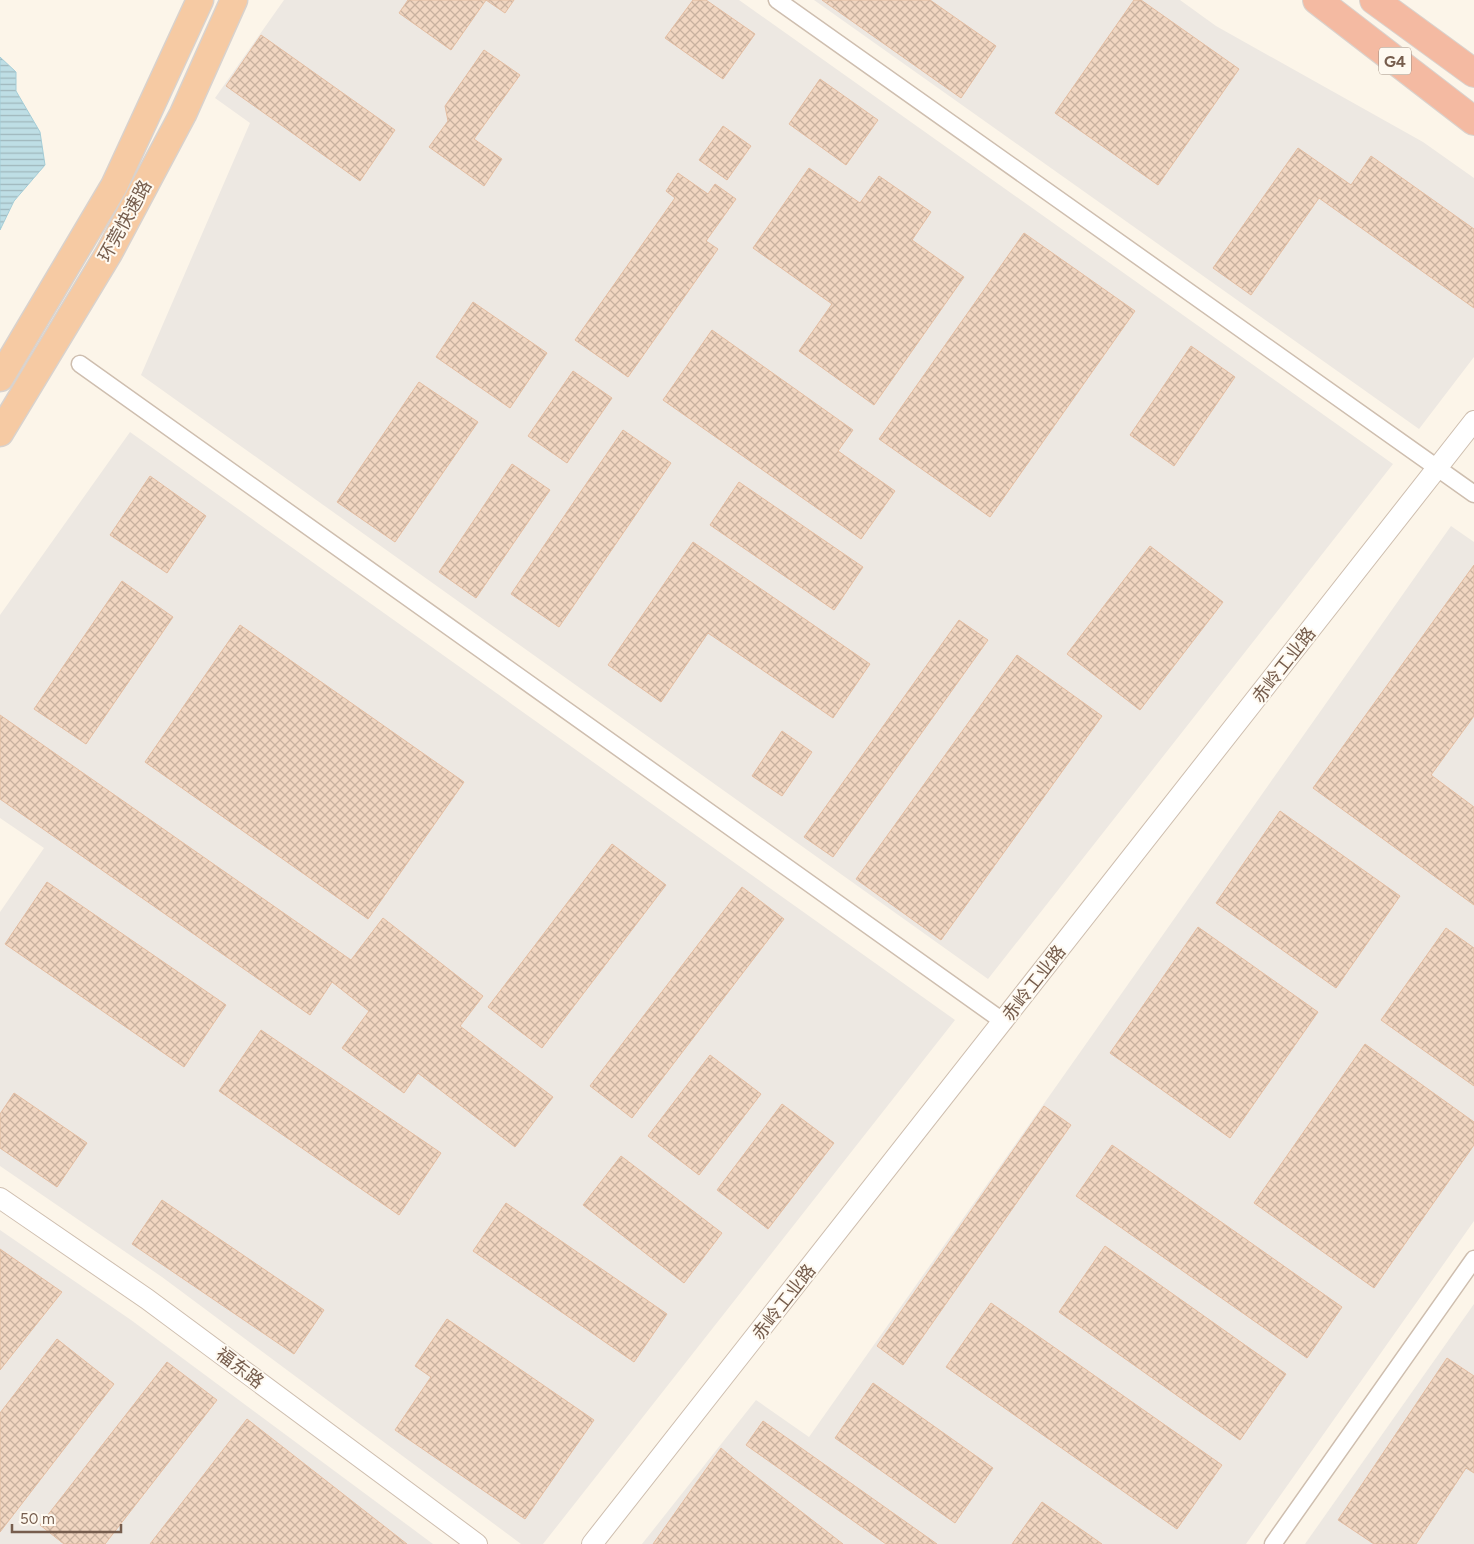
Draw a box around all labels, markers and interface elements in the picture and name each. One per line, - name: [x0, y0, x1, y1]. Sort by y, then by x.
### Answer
- road number: G4: [1379, 48, 1411, 74]
- street label: 环莞快速路: [94, 176, 156, 266]
- street label: 赤岭工业路: [1248, 623, 1320, 707]
- street label: 赤岭工业路: [998, 941, 1070, 1025]
- street label: 赤岭工业路: [748, 1260, 820, 1344]
- street label: 福东路: [212, 1343, 268, 1393]
- scale bar: [12, 1502, 121, 1534]
- text: 50 m: [20, 1510, 55, 1528]

